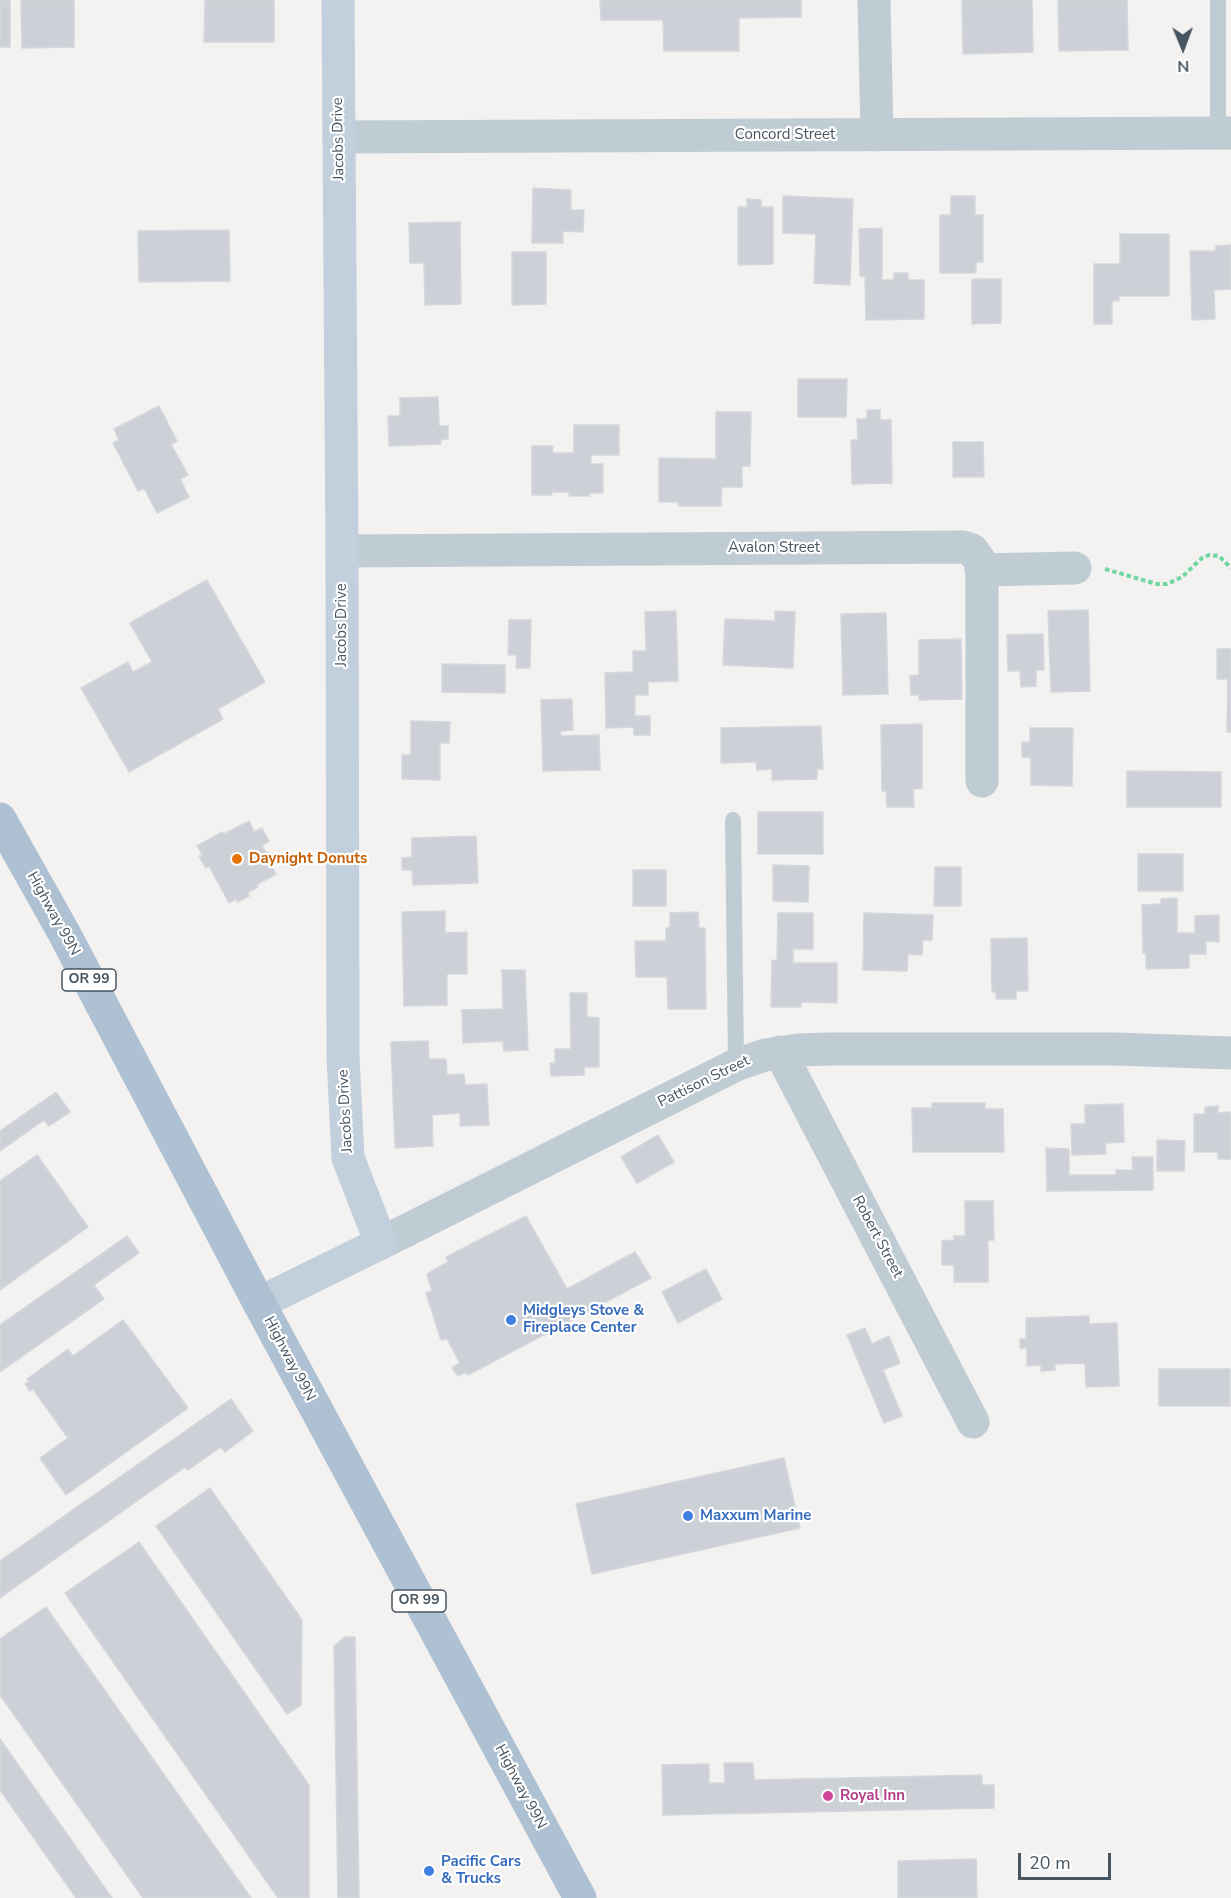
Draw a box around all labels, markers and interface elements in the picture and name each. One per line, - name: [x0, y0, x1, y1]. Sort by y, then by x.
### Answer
- north arrow: [1153, 18, 1213, 78]
- text: N: [1177, 55, 1189, 77]
- street label: Jacobs Drive: [329, 97, 349, 181]
- street label: Concord Street: [735, 126, 835, 144]
- street label: Avalon Street: [728, 539, 820, 557]
- street label: Jacobs Drive: [333, 583, 351, 667]
- place label: Daynight Donuts: [249, 850, 367, 868]
- marker: Daynight Donuts: [230, 852, 244, 866]
- street label: Highway 99N: [23, 869, 83, 959]
- road number: OR 99: [62, 969, 116, 991]
- street label: Pattison Street: [655, 1052, 753, 1112]
- street label: Jacobs Drive: [335, 1069, 357, 1153]
- street label: Robert Street: [848, 1193, 906, 1281]
- place label: Midgleys Stove & Fireplace Center: [523, 1302, 644, 1337]
- marker: Midgleys Stove & Fireplace Center: [504, 1313, 518, 1327]
- street label: Highway 99N: [259, 1314, 319, 1404]
- place label: Maxxum Marine: [700, 1507, 811, 1525]
- marker: Maxxum Marine: [681, 1509, 695, 1523]
- road number: OR 99: [392, 1590, 446, 1612]
- street label: Highway 99N: [490, 1742, 550, 1832]
- place label: Royal Inn: [840, 1787, 905, 1805]
- marker: Royal Inn: [821, 1789, 835, 1803]
- scale bar: [1021, 1841, 1114, 1879]
- text: 20 m: [1029, 1851, 1071, 1875]
- place label: Pacific Cars & Trucks: [441, 1853, 521, 1888]
- marker: Pacific Cars & Trucks: [422, 1864, 436, 1878]

